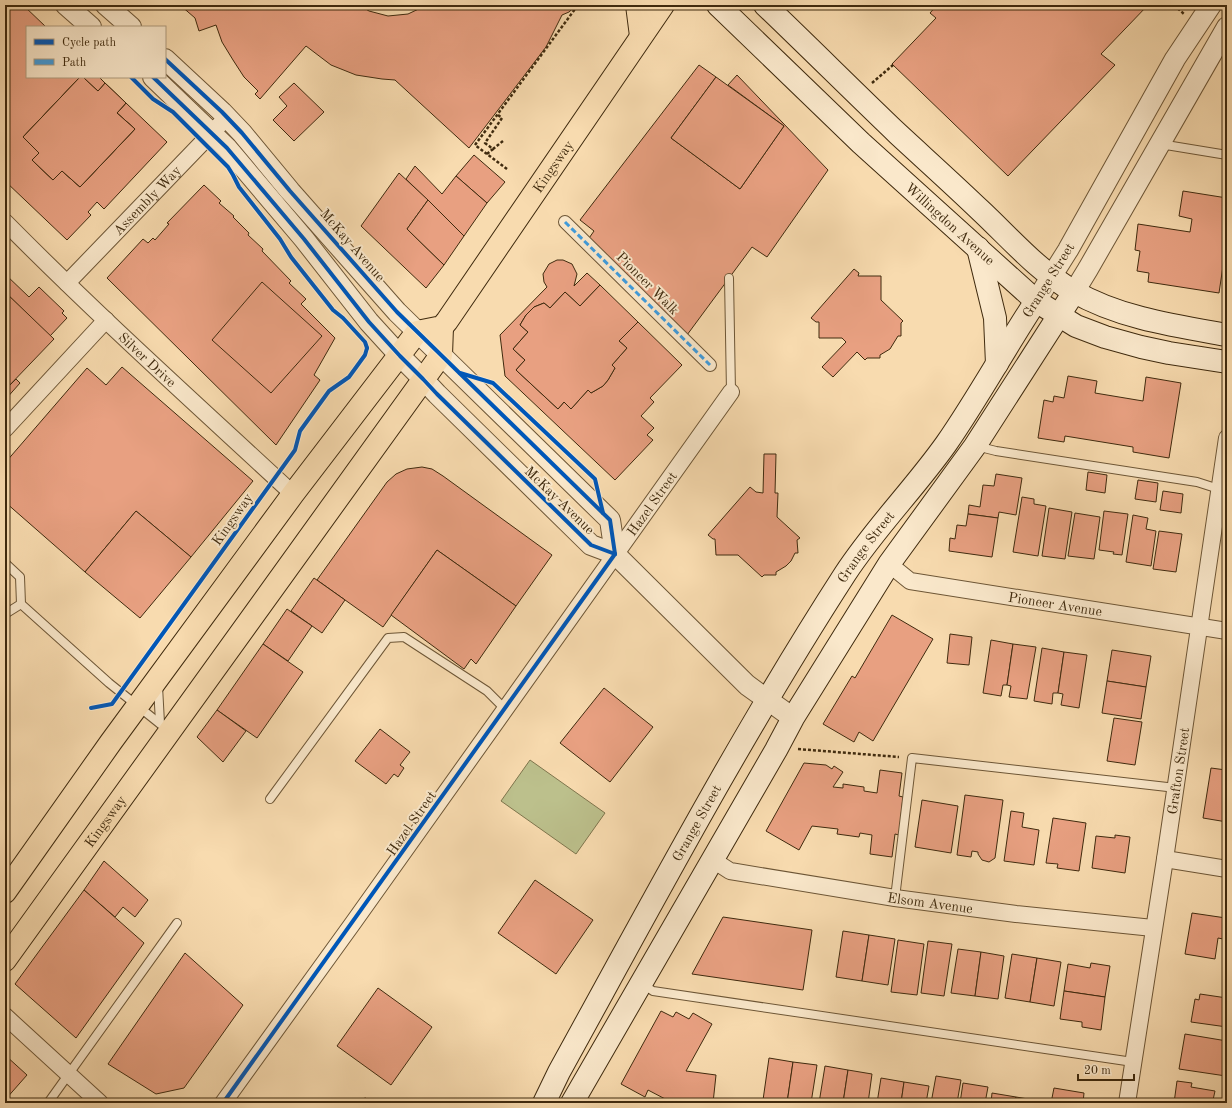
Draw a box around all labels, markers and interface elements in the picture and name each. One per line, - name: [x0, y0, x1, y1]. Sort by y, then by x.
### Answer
- legend: [26, 26, 166, 78]
- text: Cycle path: [62, 37, 117, 49]
- text: Path: [62, 57, 87, 69]
- street label: Kingsway: [531, 138, 577, 196]
- street label: Assembly Way: [111, 163, 184, 238]
- street label: Willingdon Avenue: [902, 181, 997, 268]
- street label: McKay Avenue: [317, 207, 387, 285]
- street label: Grange Street: [1020, 241, 1077, 320]
- street label: Pioneer Walk: [613, 250, 681, 318]
- street label: Silver Drive: [115, 330, 178, 390]
- street label: McKay Avenue: [522, 464, 597, 537]
- street label: Hazel Street: [625, 469, 680, 539]
- street label: Kingsway: [210, 490, 256, 548]
- street label: Grange Street: [835, 509, 898, 586]
- street label: Pioneer Avenue: [1007, 591, 1103, 619]
- street label: Grafton Street: [1166, 726, 1192, 816]
- street label: Grange Street: [670, 783, 724, 864]
- street label: Hazel Street: [384, 789, 439, 858]
- street label: Kingsway: [83, 793, 129, 850]
- street label: Elsom Avenue: [886, 891, 974, 916]
- scale bar: [1078, 1056, 1134, 1082]
- text: 20 m: [1084, 1065, 1111, 1077]

